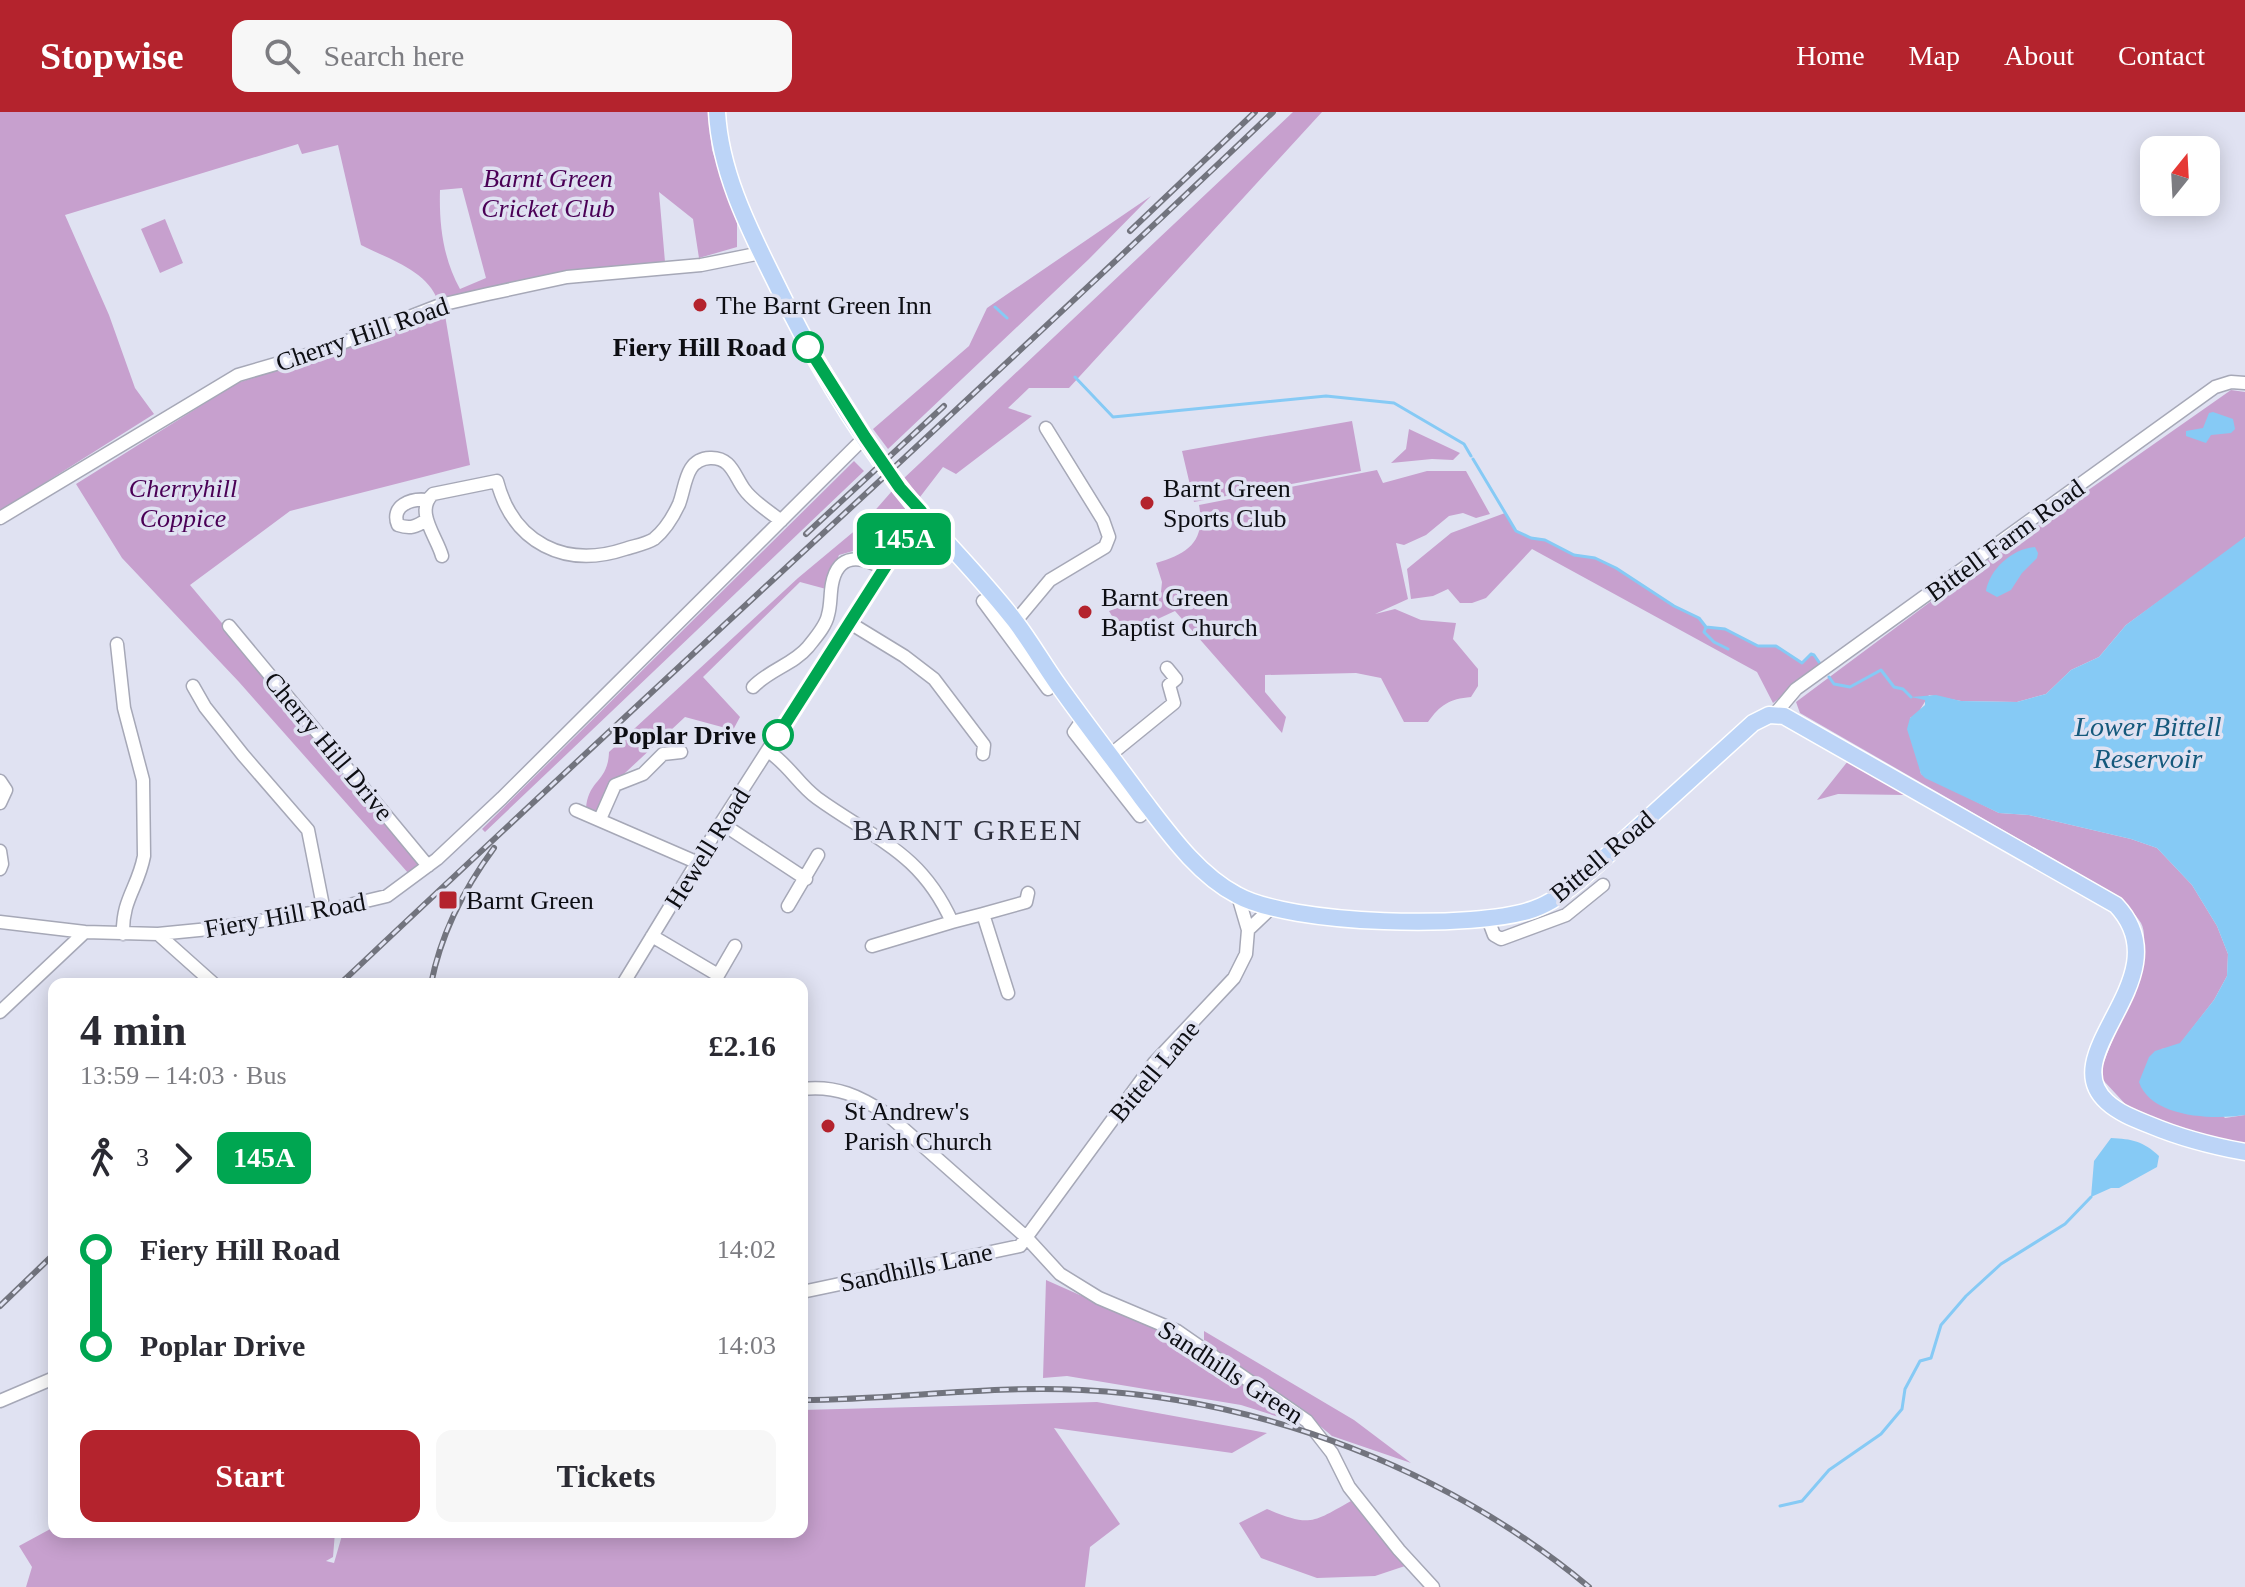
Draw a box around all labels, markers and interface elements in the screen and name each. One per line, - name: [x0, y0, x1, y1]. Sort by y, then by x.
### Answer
- search box: [232, 20, 792, 92]
- icon: search: [260, 34, 304, 78]
- text: Stopwise: [40, 35, 184, 77]
- text: Search here: [324, 39, 464, 72]
- text: Home: [1796, 40, 1865, 71]
- text: Map: [1909, 40, 1960, 71]
- text: About: [2004, 40, 2074, 71]
- text: Contact: [2118, 40, 2205, 71]
- north arrow: [2140, 136, 2220, 216]
- map controls: [2140, 136, 2220, 216]
- park label: Barnt Green Cricket Club: [481, 164, 615, 223]
- street label: Cherry Hill Road: [272, 291, 452, 378]
- place label: The Barnt Green Inn: [716, 291, 932, 320]
- marker: The Barnt Green Inn: [691, 296, 709, 314]
- marker: Fiery Hill Road: [793, 332, 823, 362]
- place label: Fiery Hill Road: [613, 333, 787, 362]
- street label: Bittell Farm Road: [1921, 473, 2090, 607]
- park label: Cherryhill Coppice: [129, 474, 237, 533]
- place label: Barnt Green Sports Club: [1163, 474, 1291, 533]
- marker: Barnt Green Sports Club: [1138, 494, 1156, 512]
- line badge: 145A: [848, 513, 960, 565]
- text: 145A: [873, 523, 935, 554]
- place label: Barnt Green Baptist Church: [1101, 583, 1258, 642]
- marker: Barnt Green Baptist Church: [1076, 603, 1094, 621]
- street label: Cherry Hill Drive: [258, 666, 399, 826]
- water label: Lower Bittell Reservoir: [2074, 711, 2222, 774]
- marker: Poplar Drive: [763, 720, 793, 750]
- place label: Poplar Drive: [613, 721, 756, 750]
- street label: Hewell Road: [659, 783, 756, 914]
- street label: Bittell Road: [1545, 805, 1660, 908]
- district label: BARNT GREEN: [853, 813, 1083, 846]
- place label: Barnt Green: [466, 886, 594, 915]
- street label: Fiery Hill Road: [202, 887, 368, 944]
- marker: Barnt Green: [437, 889, 459, 911]
- text: 4 min: [80, 1006, 186, 1055]
- street label: Bittell Lane: [1104, 1015, 1205, 1128]
- text: £2.16: [709, 1029, 776, 1062]
- text: 13:59 – 14:03 · Bus: [80, 1061, 287, 1090]
- place label: St Andrew's Parish Church: [844, 1097, 992, 1156]
- marker: St Andrew's Parish Church: [819, 1117, 837, 1135]
- icon: walk: [80, 1136, 124, 1180]
- icon: forward: [161, 1136, 205, 1180]
- text: 145A: [233, 1142, 295, 1173]
- text: 3: [136, 1143, 149, 1172]
- text: Fiery Hill Road: [140, 1233, 340, 1266]
- text: 14:02: [717, 1235, 776, 1264]
- street label: Sandhills Lane: [837, 1237, 995, 1298]
- street label: Sandhills Green: [1153, 1315, 1309, 1430]
- text: Poplar Drive: [140, 1329, 305, 1362]
- text: 14:03: [717, 1331, 776, 1360]
- button: Start: [80, 1430, 420, 1522]
- button: Tickets: [436, 1430, 776, 1522]

